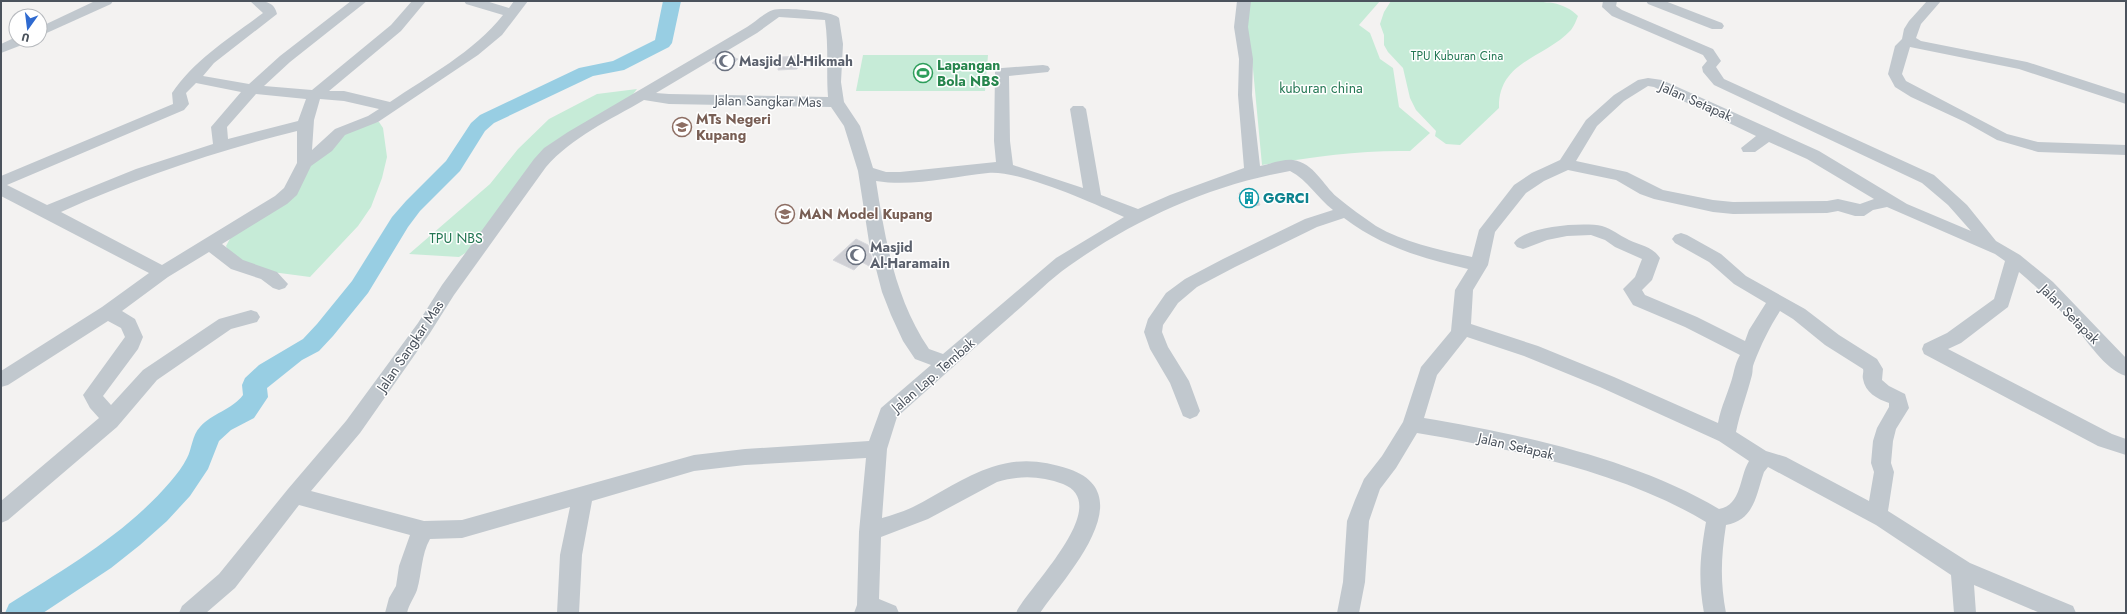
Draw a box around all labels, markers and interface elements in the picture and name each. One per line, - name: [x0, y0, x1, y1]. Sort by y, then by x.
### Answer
- north arrow: [8, 8, 48, 48]
- text: U: [20, 29, 31, 46]
- park label: TPU Kuburan Cina: [1411, 47, 1503, 65]
- mosque icon: Masjid Al-Hikmah: [714, 50, 736, 72]
- place label: Masjid Al-Hikmah: [739, 51, 853, 71]
- place label: Lapangan Bola NBS: [937, 55, 1000, 91]
- sports icon: Lapangan Bola NBS: [912, 62, 934, 84]
- street label: Jalan Setapak: [1655, 75, 1736, 126]
- park label: kuburan china: [1279, 78, 1363, 98]
- street label: Jalan Sangkar Mas: [712, 90, 822, 112]
- place label: MTs Negeri Kupang: [696, 109, 771, 145]
- school or university icon: MTs Negeri Kupang: [671, 116, 693, 138]
- building icon: GGRCI: [1238, 187, 1260, 209]
- place label: GGRCI: [1263, 188, 1309, 208]
- school or university icon: MAN Model Kupang: [774, 203, 796, 225]
- place label: MAN Model Kupang: [799, 204, 933, 224]
- park label: TPU NBS: [429, 228, 483, 248]
- place label: Masjid Al-Haramain: [869, 237, 950, 273]
- mosque icon: Masjid Al-Haramain: [845, 244, 867, 266]
- street label: Jalan Setapak: [2034, 278, 2105, 349]
- street label: Jalan Sangkar Mas: [371, 296, 448, 398]
- street label: Jalan Lap. Tembak: [886, 333, 980, 418]
- street label: Jalan Setapak: [1474, 427, 1557, 465]

